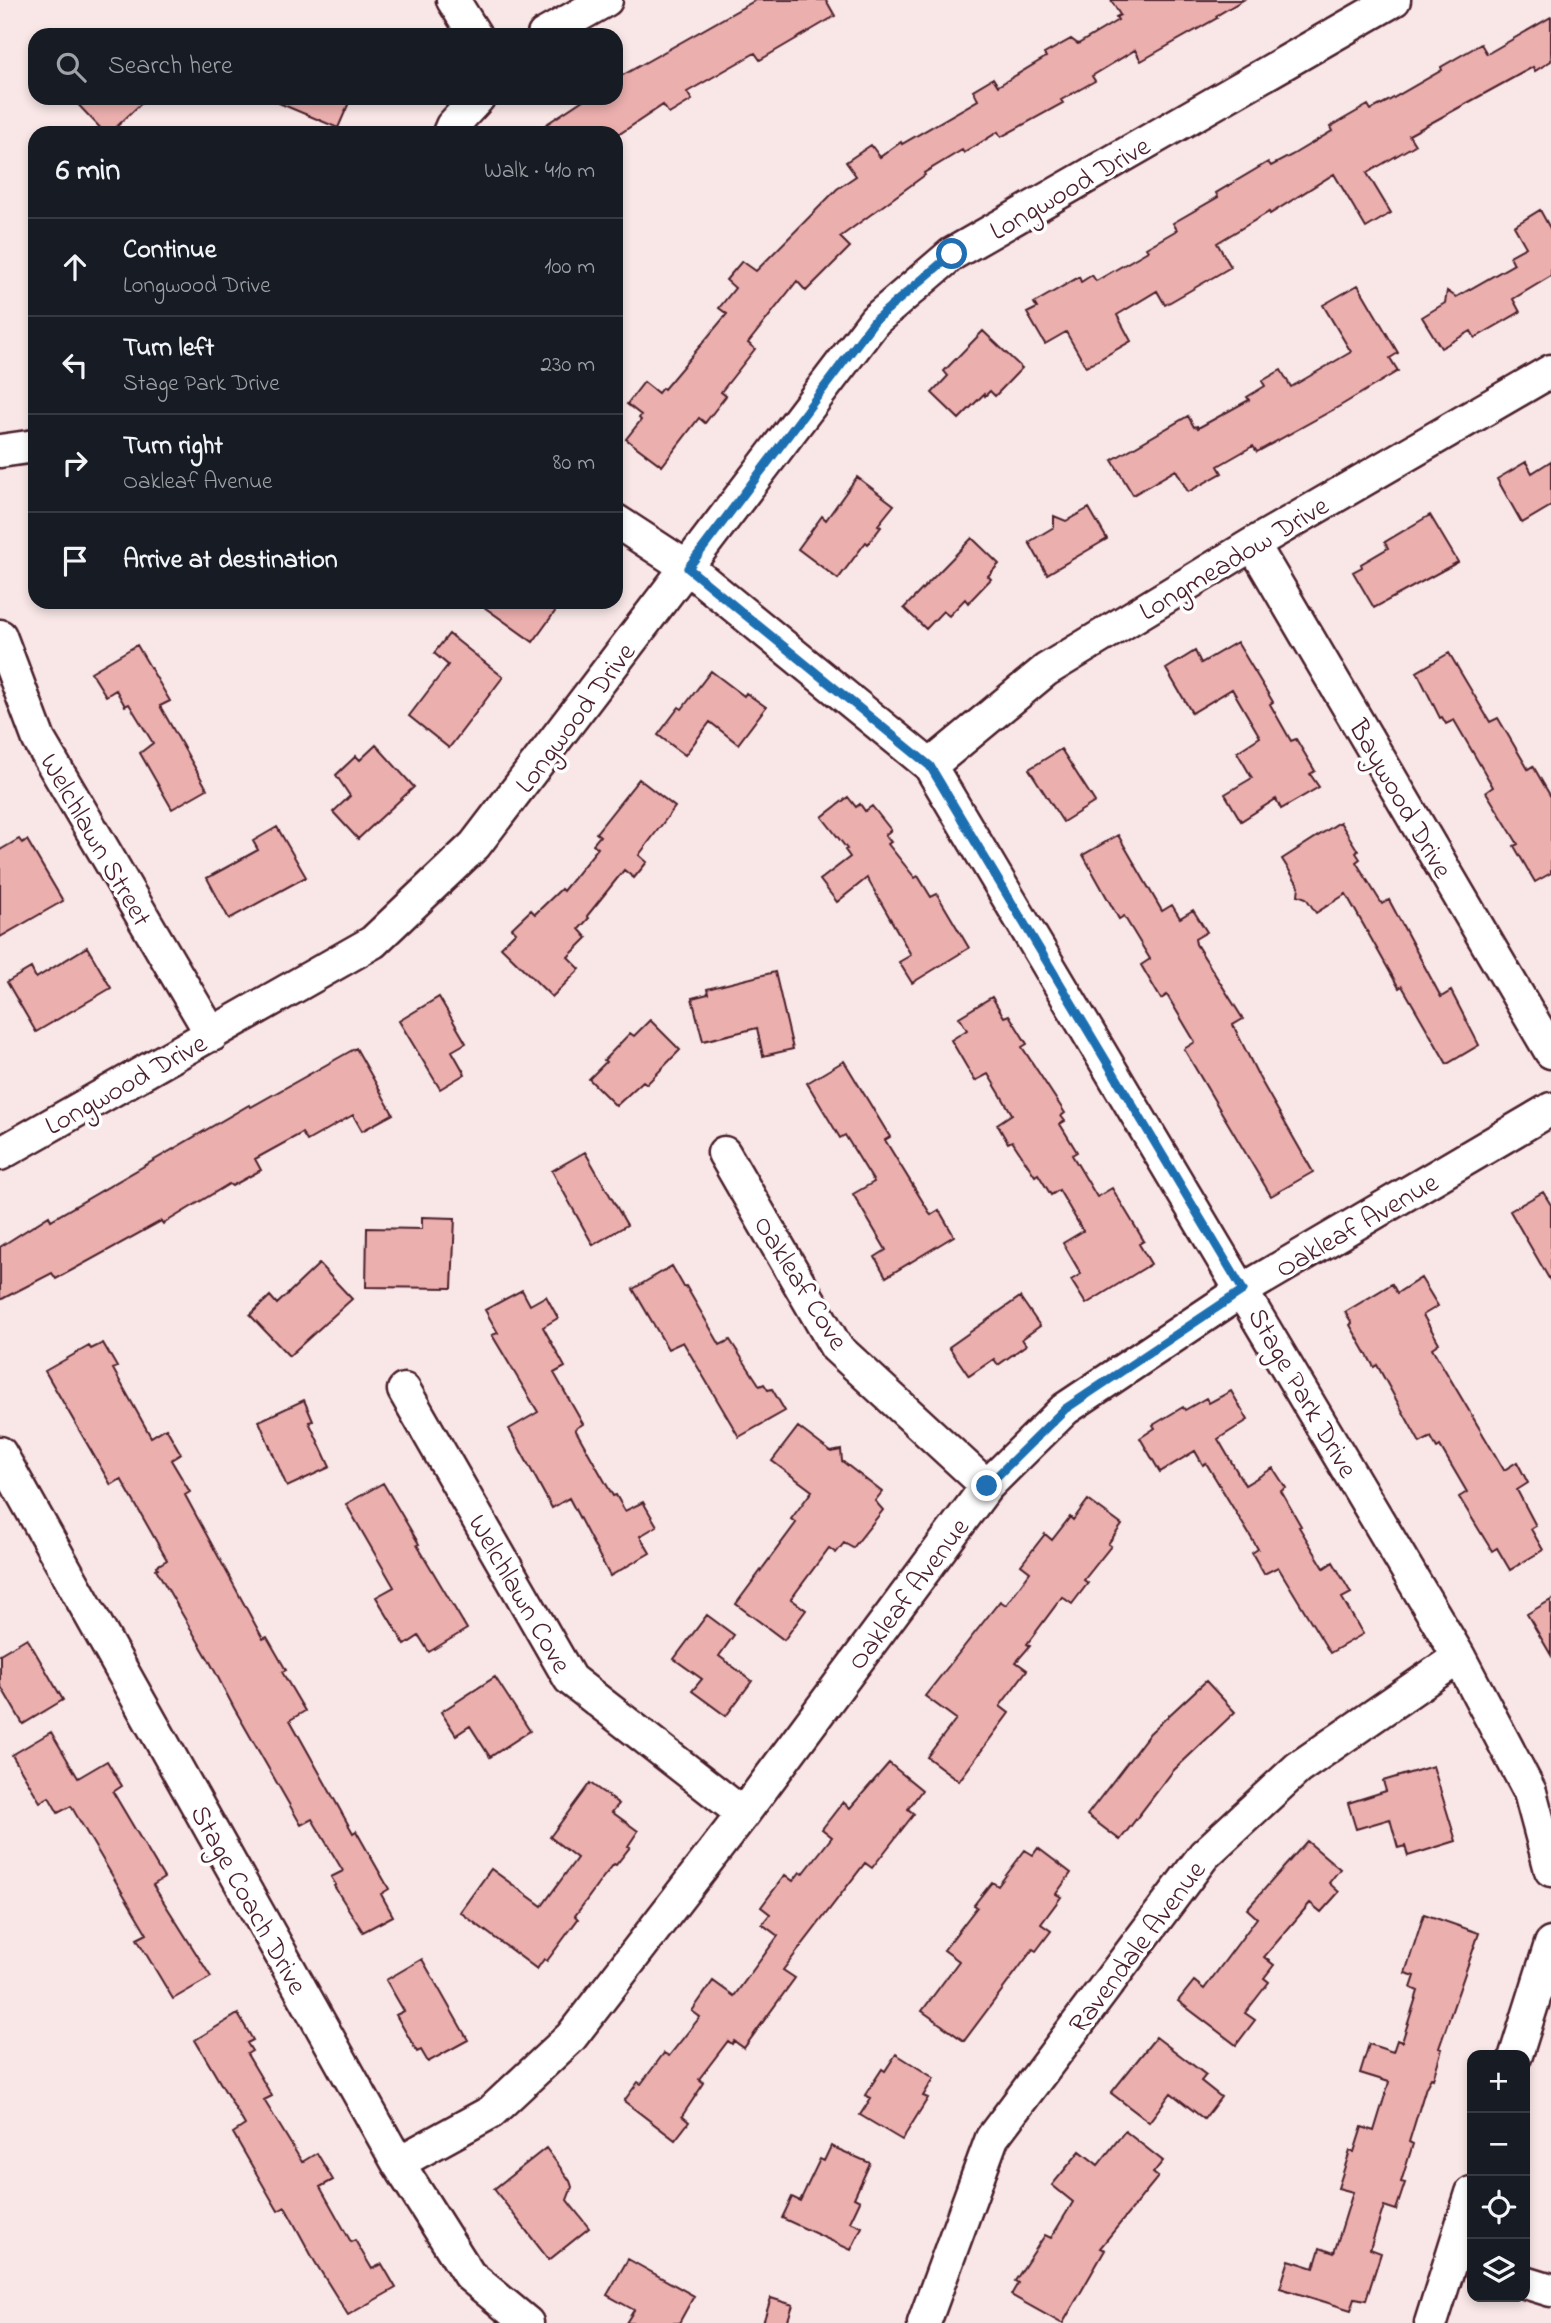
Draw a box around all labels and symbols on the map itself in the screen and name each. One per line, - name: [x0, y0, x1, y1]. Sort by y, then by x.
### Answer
- street label: Longwood Drive: [983, 127, 1159, 253]
- route start: [936, 238, 967, 269]
- street label: Longmeadow Drive: [1132, 487, 1338, 633]
- street label: Longwood Drive: [506, 635, 648, 803]
- street label: Baywood Drive: [1336, 712, 1461, 887]
- street label: Welchlawn Street: [28, 746, 160, 935]
- street label: Longwood Drive: [38, 1024, 216, 1148]
- street label: Oakleaf Avenue: [1269, 1164, 1447, 1290]
- street label: Oakleaf Cove: [741, 1208, 857, 1360]
- street label: Stage Park Drive: [1236, 1301, 1367, 1487]
- route end: [971, 1470, 1002, 1501]
- street label: Welchlawn Cove: [456, 1508, 580, 1682]
- street label: Oakleaf Avenue: [839, 1510, 981, 1680]
- street label: Stage Coach Drive: [178, 1799, 316, 2003]
- street label: Ravendale Avenue: [1060, 1853, 1218, 2043]

